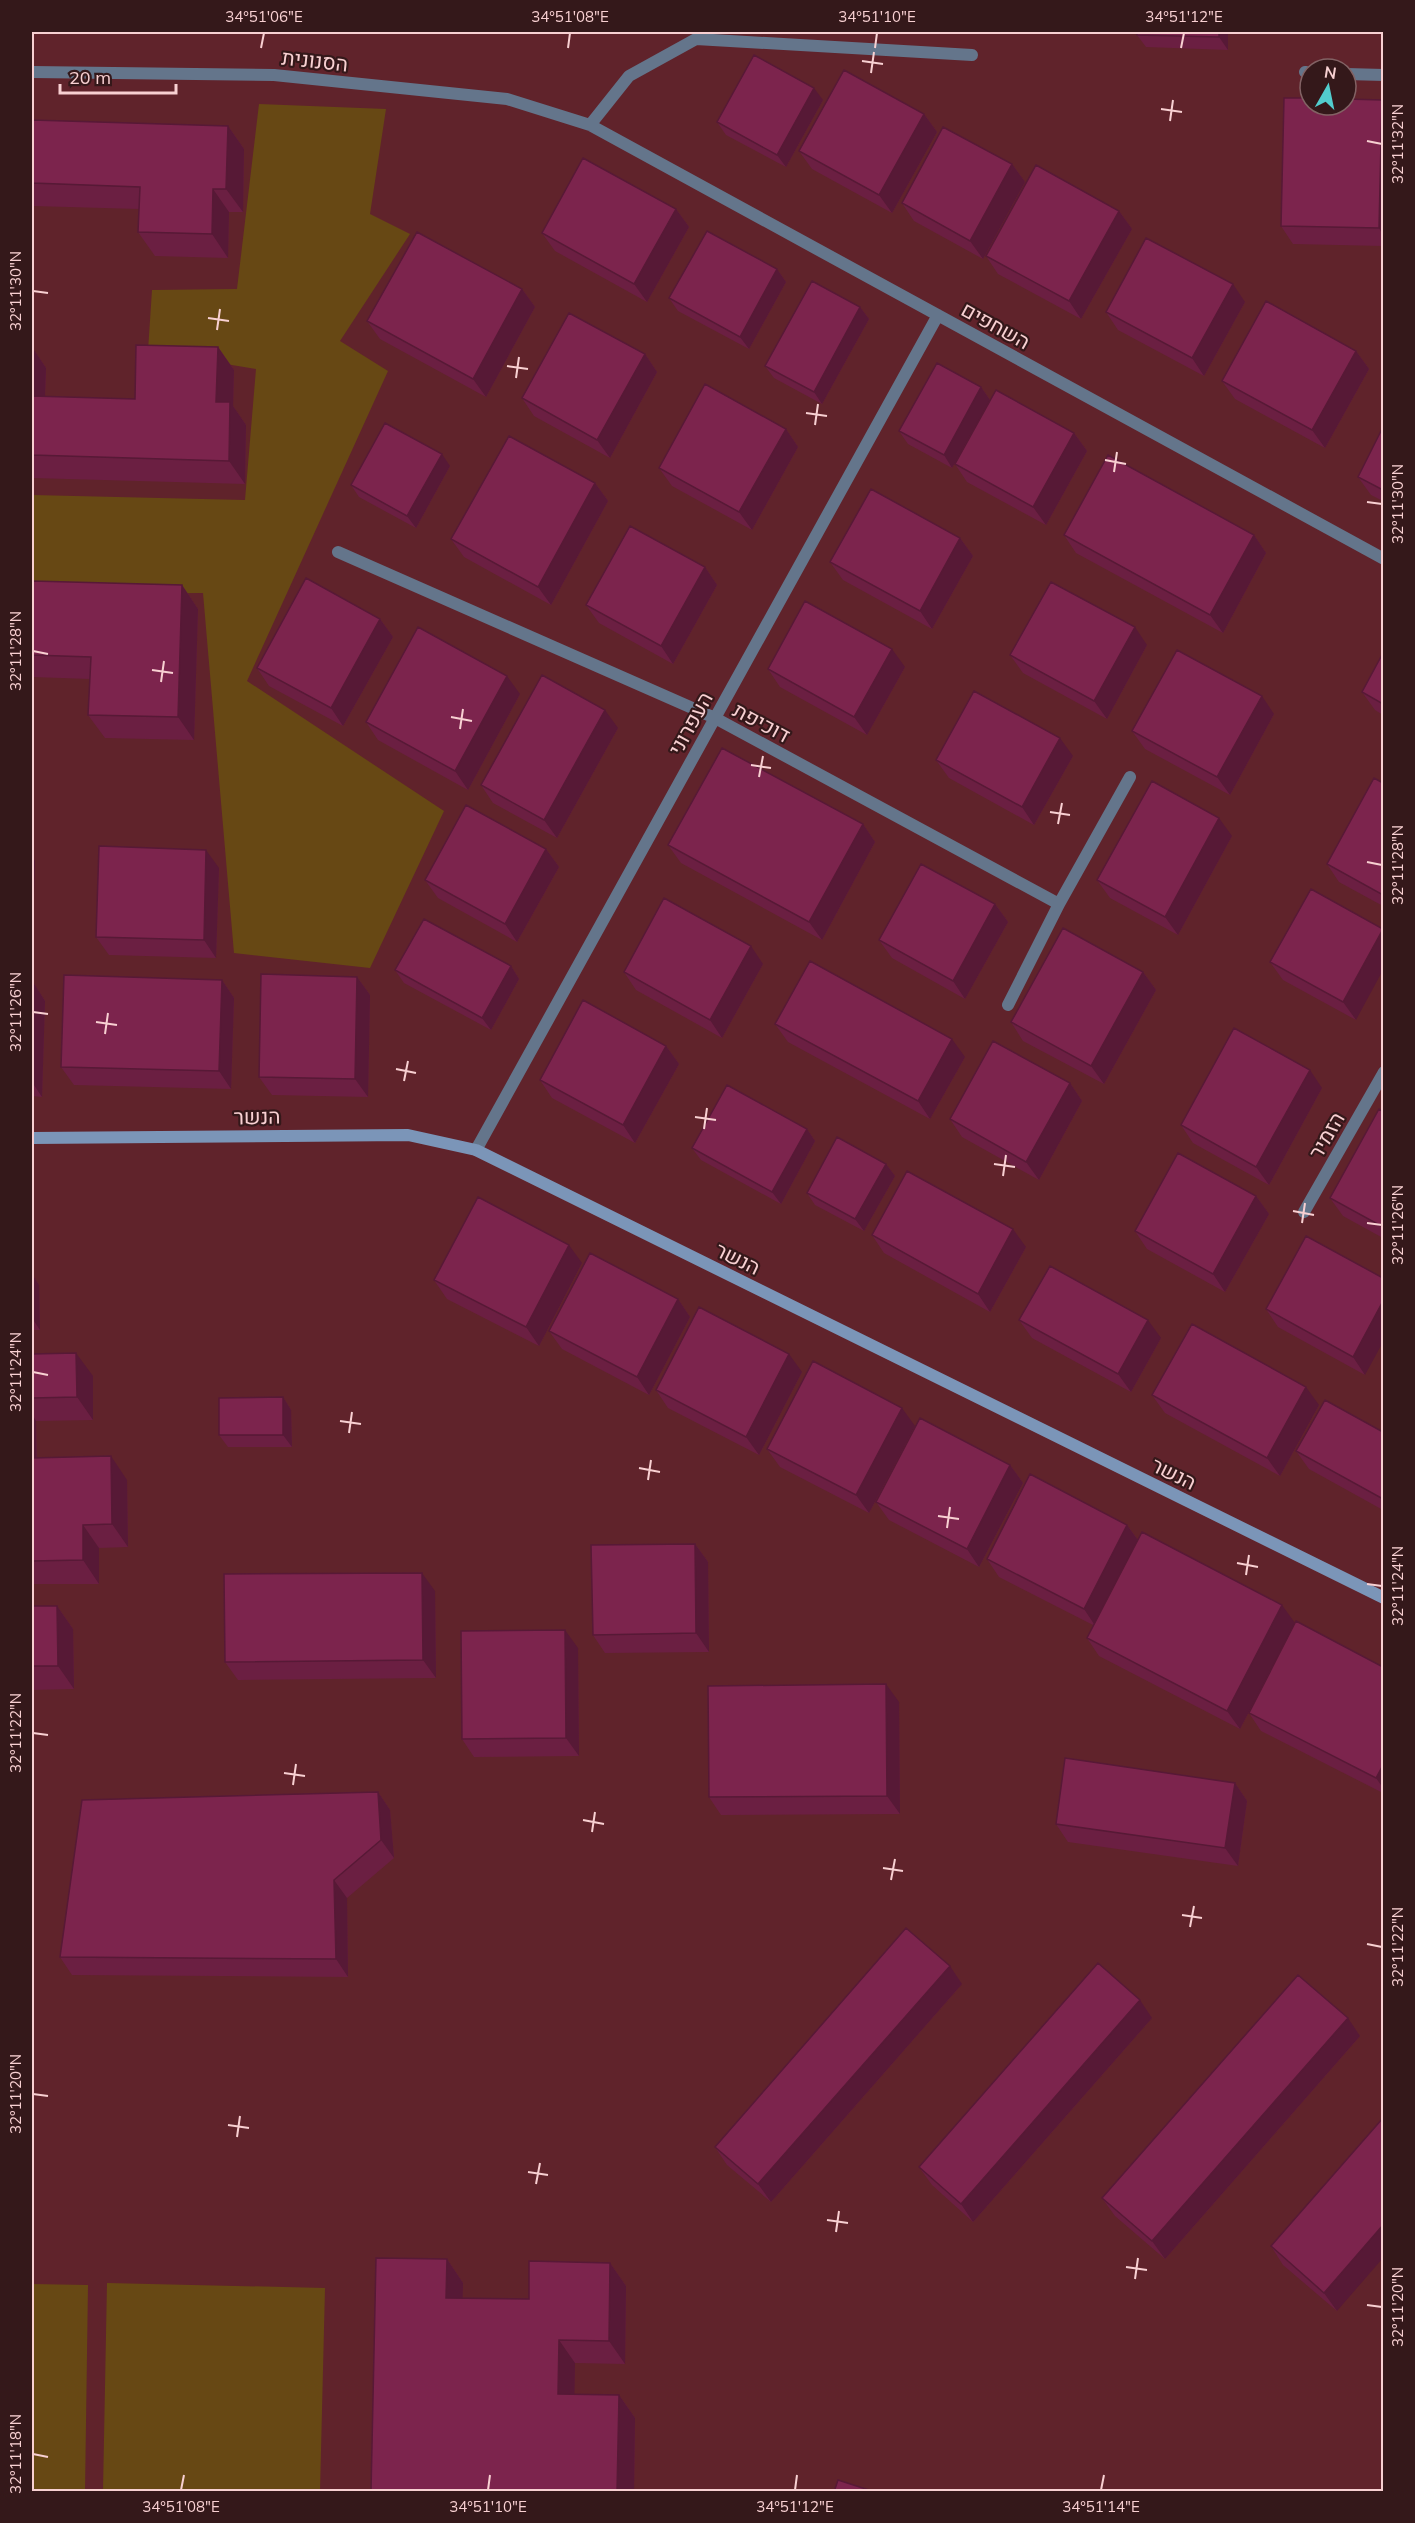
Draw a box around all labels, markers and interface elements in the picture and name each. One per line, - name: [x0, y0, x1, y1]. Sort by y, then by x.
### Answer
- text: 34°51'06"E: [225, 7, 303, 26]
- text: 34°51'08"E: [531, 7, 609, 26]
- text: 34°51'10"E: [838, 7, 916, 26]
- text: 34°51'12"E: [1145, 7, 1223, 26]
- street label: הסנונית: [281, 44, 349, 76]
- scale bar: [60, 57, 176, 95]
- north arrow: [1298, 57, 1358, 117]
- text: N: [1323, 61, 1338, 83]
- text: 20 m: [69, 66, 111, 89]
- text: 32°11'32"N: [1388, 104, 1407, 184]
- text: 32°11'30"N: [6, 251, 25, 331]
- street label: השחפים: [957, 296, 1035, 354]
- text: 32°11'30"N: [1388, 464, 1407, 544]
- text: 32°11'28"N: [6, 611, 25, 691]
- street label: העפרוני: [662, 687, 718, 759]
- street label: דוכיפת: [729, 696, 795, 748]
- text: 32°11'28"N: [1388, 825, 1407, 905]
- text: 32°11'26"N: [6, 972, 25, 1052]
- street label: הנשר: [233, 1103, 281, 1129]
- street label: הזמיר: [1302, 1107, 1350, 1163]
- text: 32°11'26"N: [1388, 1185, 1407, 1265]
- street label: הנשר: [711, 1236, 765, 1280]
- text: 32°11'24"N: [6, 1332, 25, 1412]
- street label: הנשר: [1147, 1451, 1201, 1495]
- text: 32°11'24"N: [1388, 1546, 1407, 1626]
- text: 32°11'22"N: [6, 1693, 25, 1773]
- text: 32°11'22"N: [1388, 1907, 1407, 1987]
- text: 32°11'20"N: [6, 2054, 25, 2134]
- text: 32°11'20"N: [1388, 2267, 1407, 2347]
- text: 32°11'18"N: [6, 2414, 25, 2494]
- text: 34°51'08"E: [142, 2497, 220, 2516]
- text: 34°51'10"E: [449, 2497, 527, 2516]
- text: 34°51'12"E: [756, 2497, 834, 2516]
- text: 34°51'14"E: [1062, 2497, 1140, 2516]

